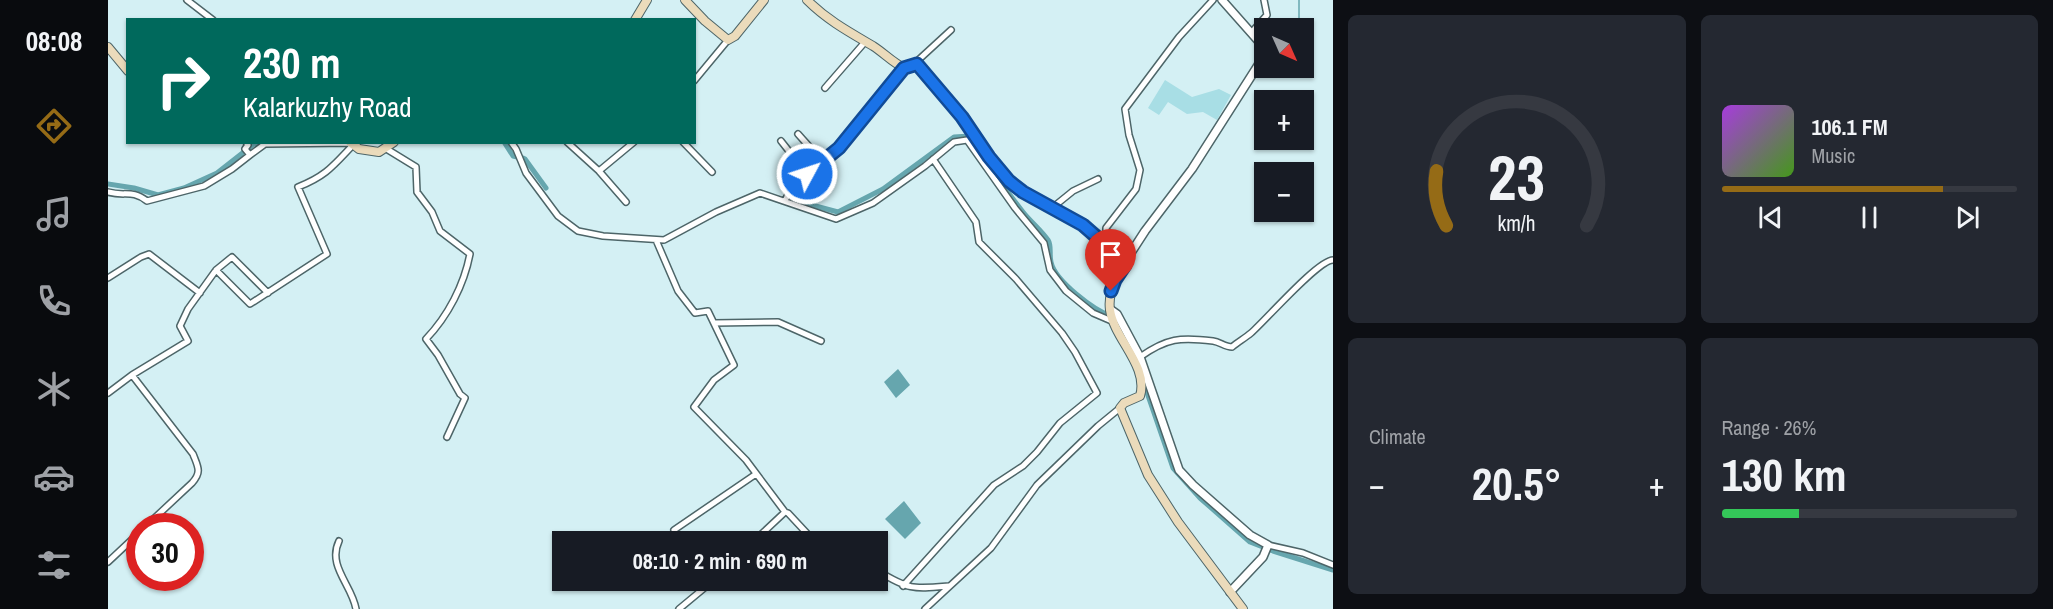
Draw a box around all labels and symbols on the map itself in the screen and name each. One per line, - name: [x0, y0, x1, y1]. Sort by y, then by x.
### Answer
- north arrow: [1254, 18, 1314, 78]
- position arrow: [775, 142, 839, 206]
- pin: [1085, 229, 1136, 291]
- speed limit sign: 30: [126, 513, 204, 591]

